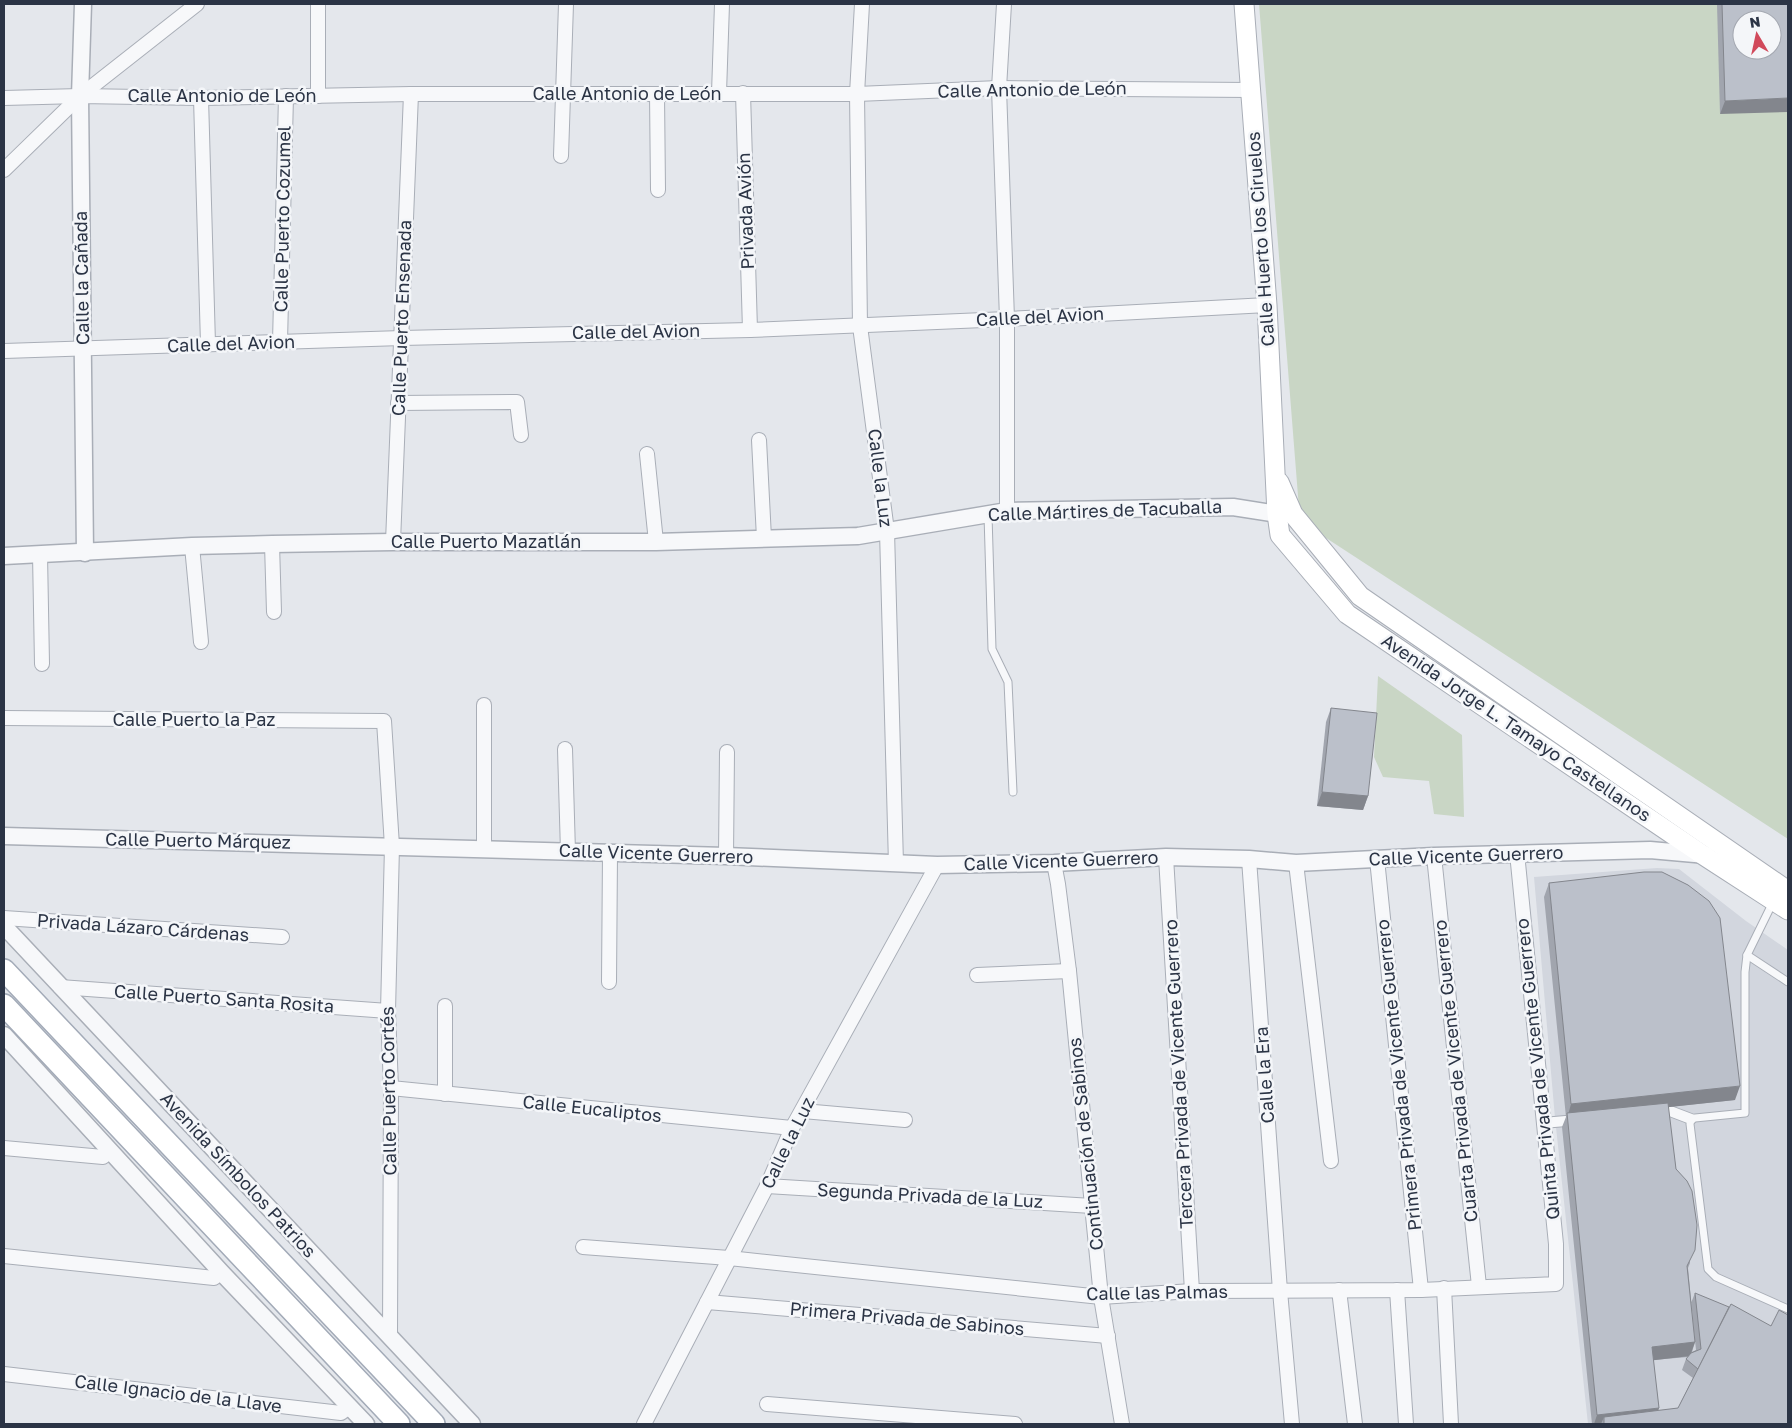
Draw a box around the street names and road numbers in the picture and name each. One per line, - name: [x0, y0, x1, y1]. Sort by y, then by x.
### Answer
- street label: Calle Antonio de León: [937, 76, 1127, 102]
- street label: Calle Antonio de León: [532, 82, 722, 104]
- street label: Calle Antonio de León: [127, 84, 317, 106]
- street label: Calle Puerto Cozumel: [269, 125, 295, 313]
- street label: Calle Huerto los Ciruelos: [1242, 131, 1278, 347]
- street label: Privada Avión: [732, 152, 758, 270]
- street label: Calle la Cañada: [69, 211, 93, 345]
- street label: Calle Puerto Ensenada: [387, 220, 415, 416]
- street label: Calle del Avion: [975, 302, 1105, 330]
- street label: Calle del Avion: [572, 319, 700, 343]
- street label: Calle del Avion: [167, 330, 295, 356]
- street label: Calle la Luz: [864, 427, 898, 528]
- street label: Calle Mártires de Tacuballa: [987, 495, 1222, 525]
- street label: Calle Puerto Mazatlán: [391, 530, 581, 552]
- street label: Avenida Jorge L. Tamayo Castellanos: [1378, 629, 1655, 826]
- street label: Calle Puerto la Paz: [112, 708, 276, 730]
- street label: Calle Puerto Márquez: [105, 827, 291, 853]
- street label: Calle Vicente Guerrero: [558, 839, 754, 867]
- street label: Calle Vicente Guerrero: [1368, 841, 1564, 869]
- street label: Calle Vicente Guerrero: [963, 846, 1159, 874]
- street label: Privada Lázaro Cárdenas: [36, 909, 250, 945]
- street label: Quinta Privada de Vicente Guerrero: [1510, 917, 1564, 1221]
- street label: Primera Privada de Vicente Guerrero: [1371, 918, 1425, 1232]
- street label: Tercera Privada de Vicente Guerrero: [1159, 919, 1197, 1229]
- street label: Cuarta Privada de Vicente Guerrero: [1428, 919, 1482, 1223]
- street label: Calle Puerto Santa Rosita: [113, 979, 335, 1017]
- street label: Calle Puerto Cortés: [376, 1006, 400, 1176]
- street label: Calle la Era: [1250, 1026, 1278, 1124]
- street label: Continuación de Sabinos: [1063, 1036, 1107, 1252]
- street label: Avenida Símbolos Patrios: [156, 1087, 321, 1262]
- street label: Calle Eucaliptos: [521, 1090, 663, 1126]
- street label: Calle la Luz: [755, 1093, 819, 1192]
- street label: Segunda Privada de la Luz: [817, 1178, 1044, 1212]
- street label: Calle las Palmas: [1086, 1280, 1228, 1304]
- street label: Primera Privada de Sabinos: [789, 1297, 1025, 1339]
- street label: Calle Ignacio de la Llave: [73, 1369, 283, 1417]

